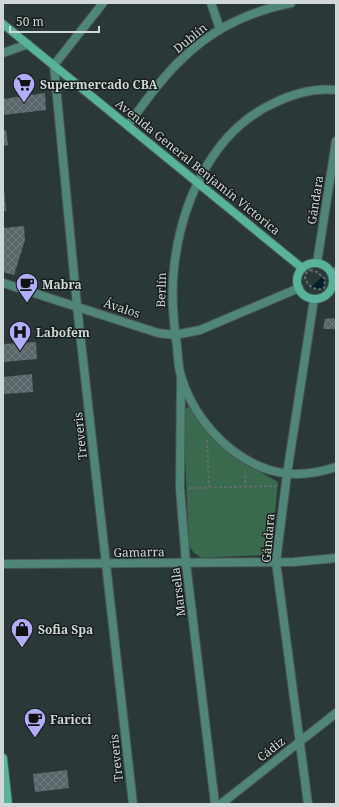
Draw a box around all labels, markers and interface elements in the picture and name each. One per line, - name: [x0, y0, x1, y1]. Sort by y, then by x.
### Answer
- scale bar: [10, 8, 99, 34]
- text: 50 m: [16, 13, 44, 30]
- street label: Dublín: [169, 19, 211, 57]
- supermarket icon: Supermercado CBA: [11, 71, 37, 104]
- place label: Supermercado CBA: [40, 76, 158, 93]
- street label: Avenida General Benjamín Victorica: [112, 95, 284, 239]
- street label: Gándara: [303, 174, 327, 226]
- cafe icon: Mabra: [14, 271, 40, 304]
- street label: Berlín: [152, 272, 170, 308]
- place label: Mabra: [42, 276, 82, 293]
- street label: Ávalos: [101, 294, 143, 322]
- hospital icon: Labofem: [7, 319, 33, 352]
- place label: Labofem: [36, 324, 90, 341]
- street label: Treveris: [69, 411, 91, 461]
- street label: Gándara: [257, 512, 279, 563]
- street label: Gamarra: [113, 543, 165, 561]
- street label: Marsella: [167, 566, 189, 618]
- shop icon: Sofia Spa: [9, 616, 35, 649]
- place label: Sofia Spa: [38, 621, 93, 638]
- cafe icon: Faricci: [22, 706, 48, 739]
- place label: Faricci: [50, 711, 92, 728]
- street label: Treveris: [105, 733, 127, 783]
- street label: Cádiz: [253, 733, 289, 765]

